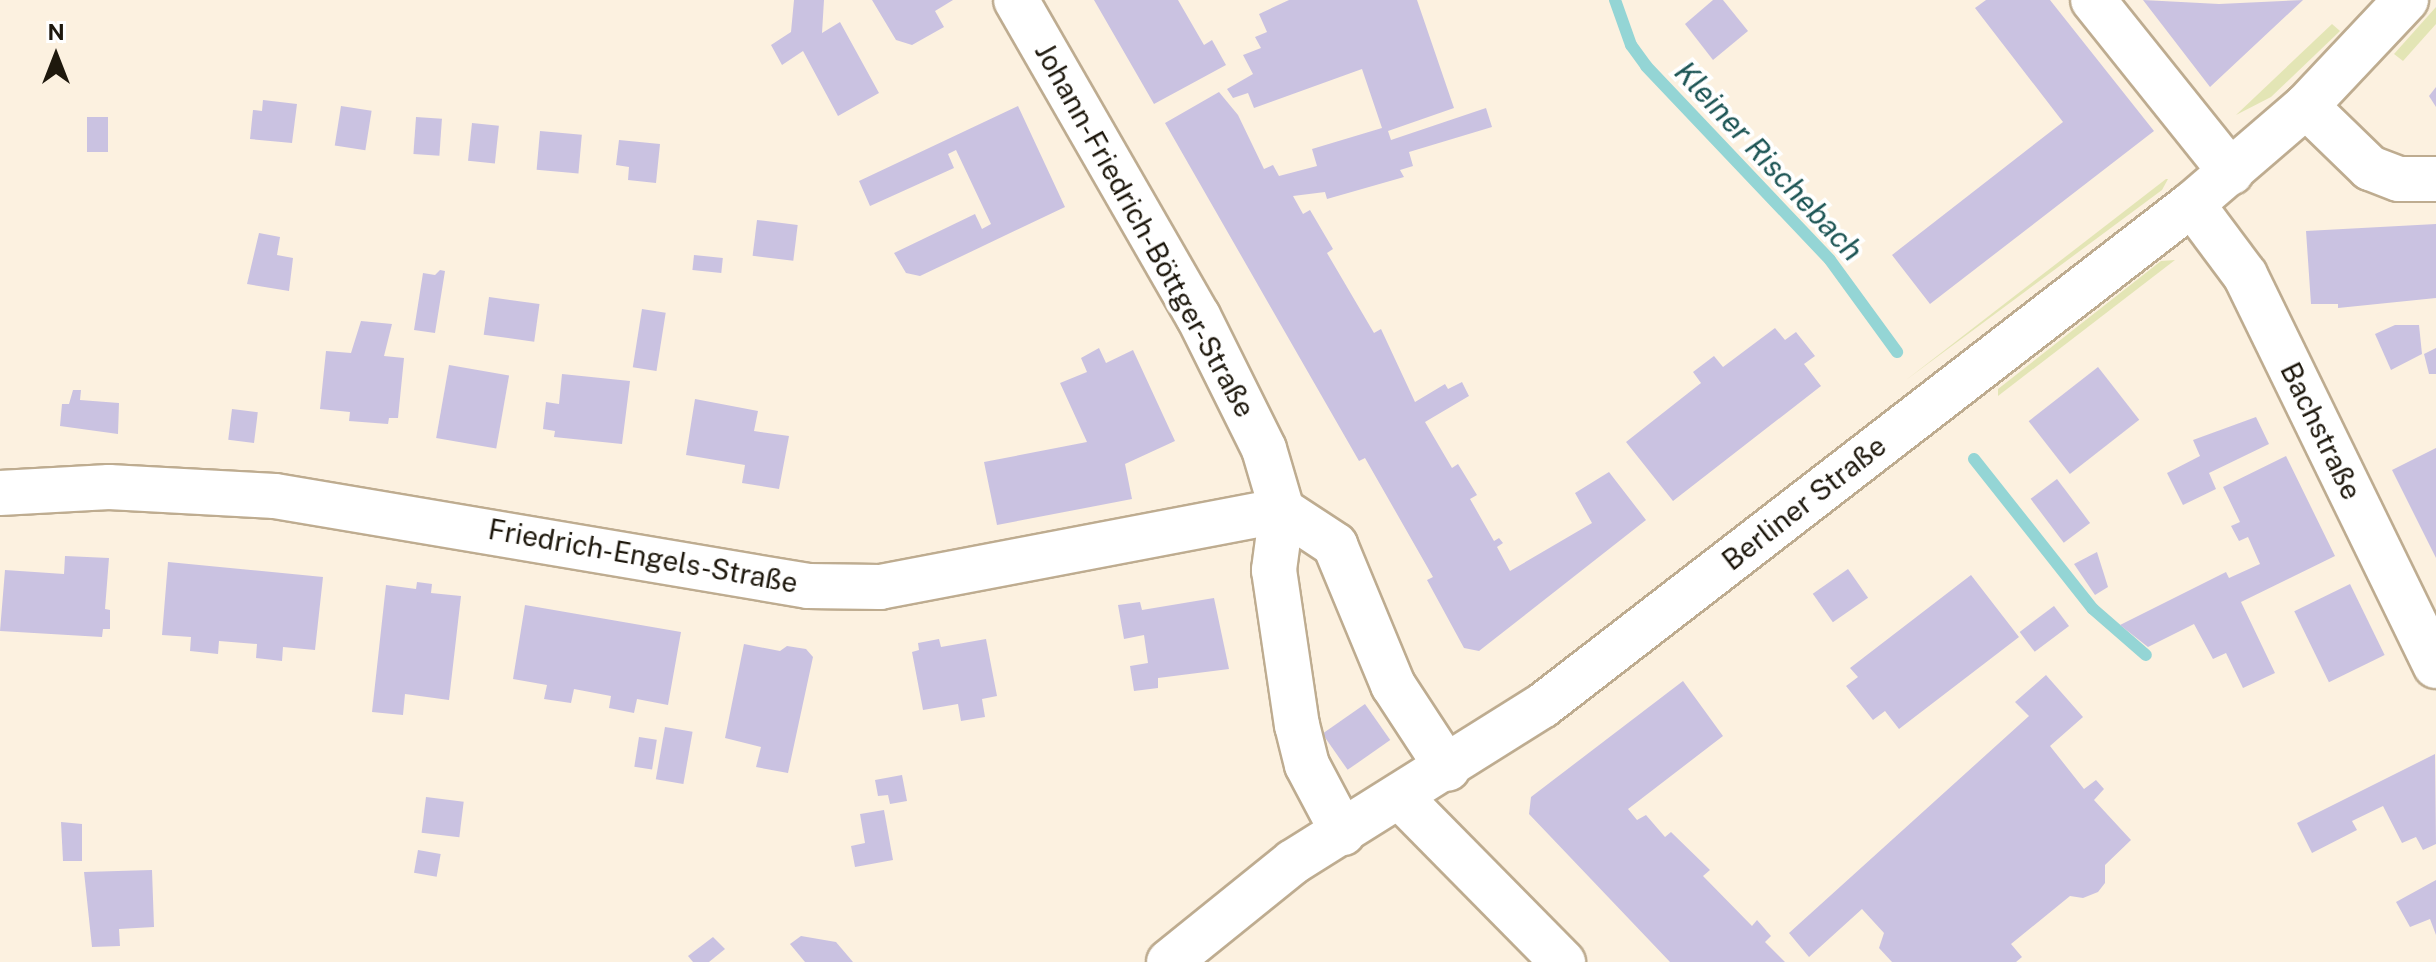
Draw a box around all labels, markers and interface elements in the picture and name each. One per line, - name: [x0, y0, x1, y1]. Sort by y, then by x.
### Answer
- north arrow: [16, 16, 96, 96]
- text: N: [47, 19, 65, 45]
- street label: Johann-Friedrich-Böttger-Straße: [1028, 37, 1262, 423]
- water label: Kleiner Rischebach: [1667, 54, 1871, 268]
- street label: Bachstraße: [2273, 357, 2369, 505]
- street label: Berliner Straße: [1716, 429, 1892, 577]
- street label: Friedrich-Engels-Straße: [486, 512, 800, 600]

